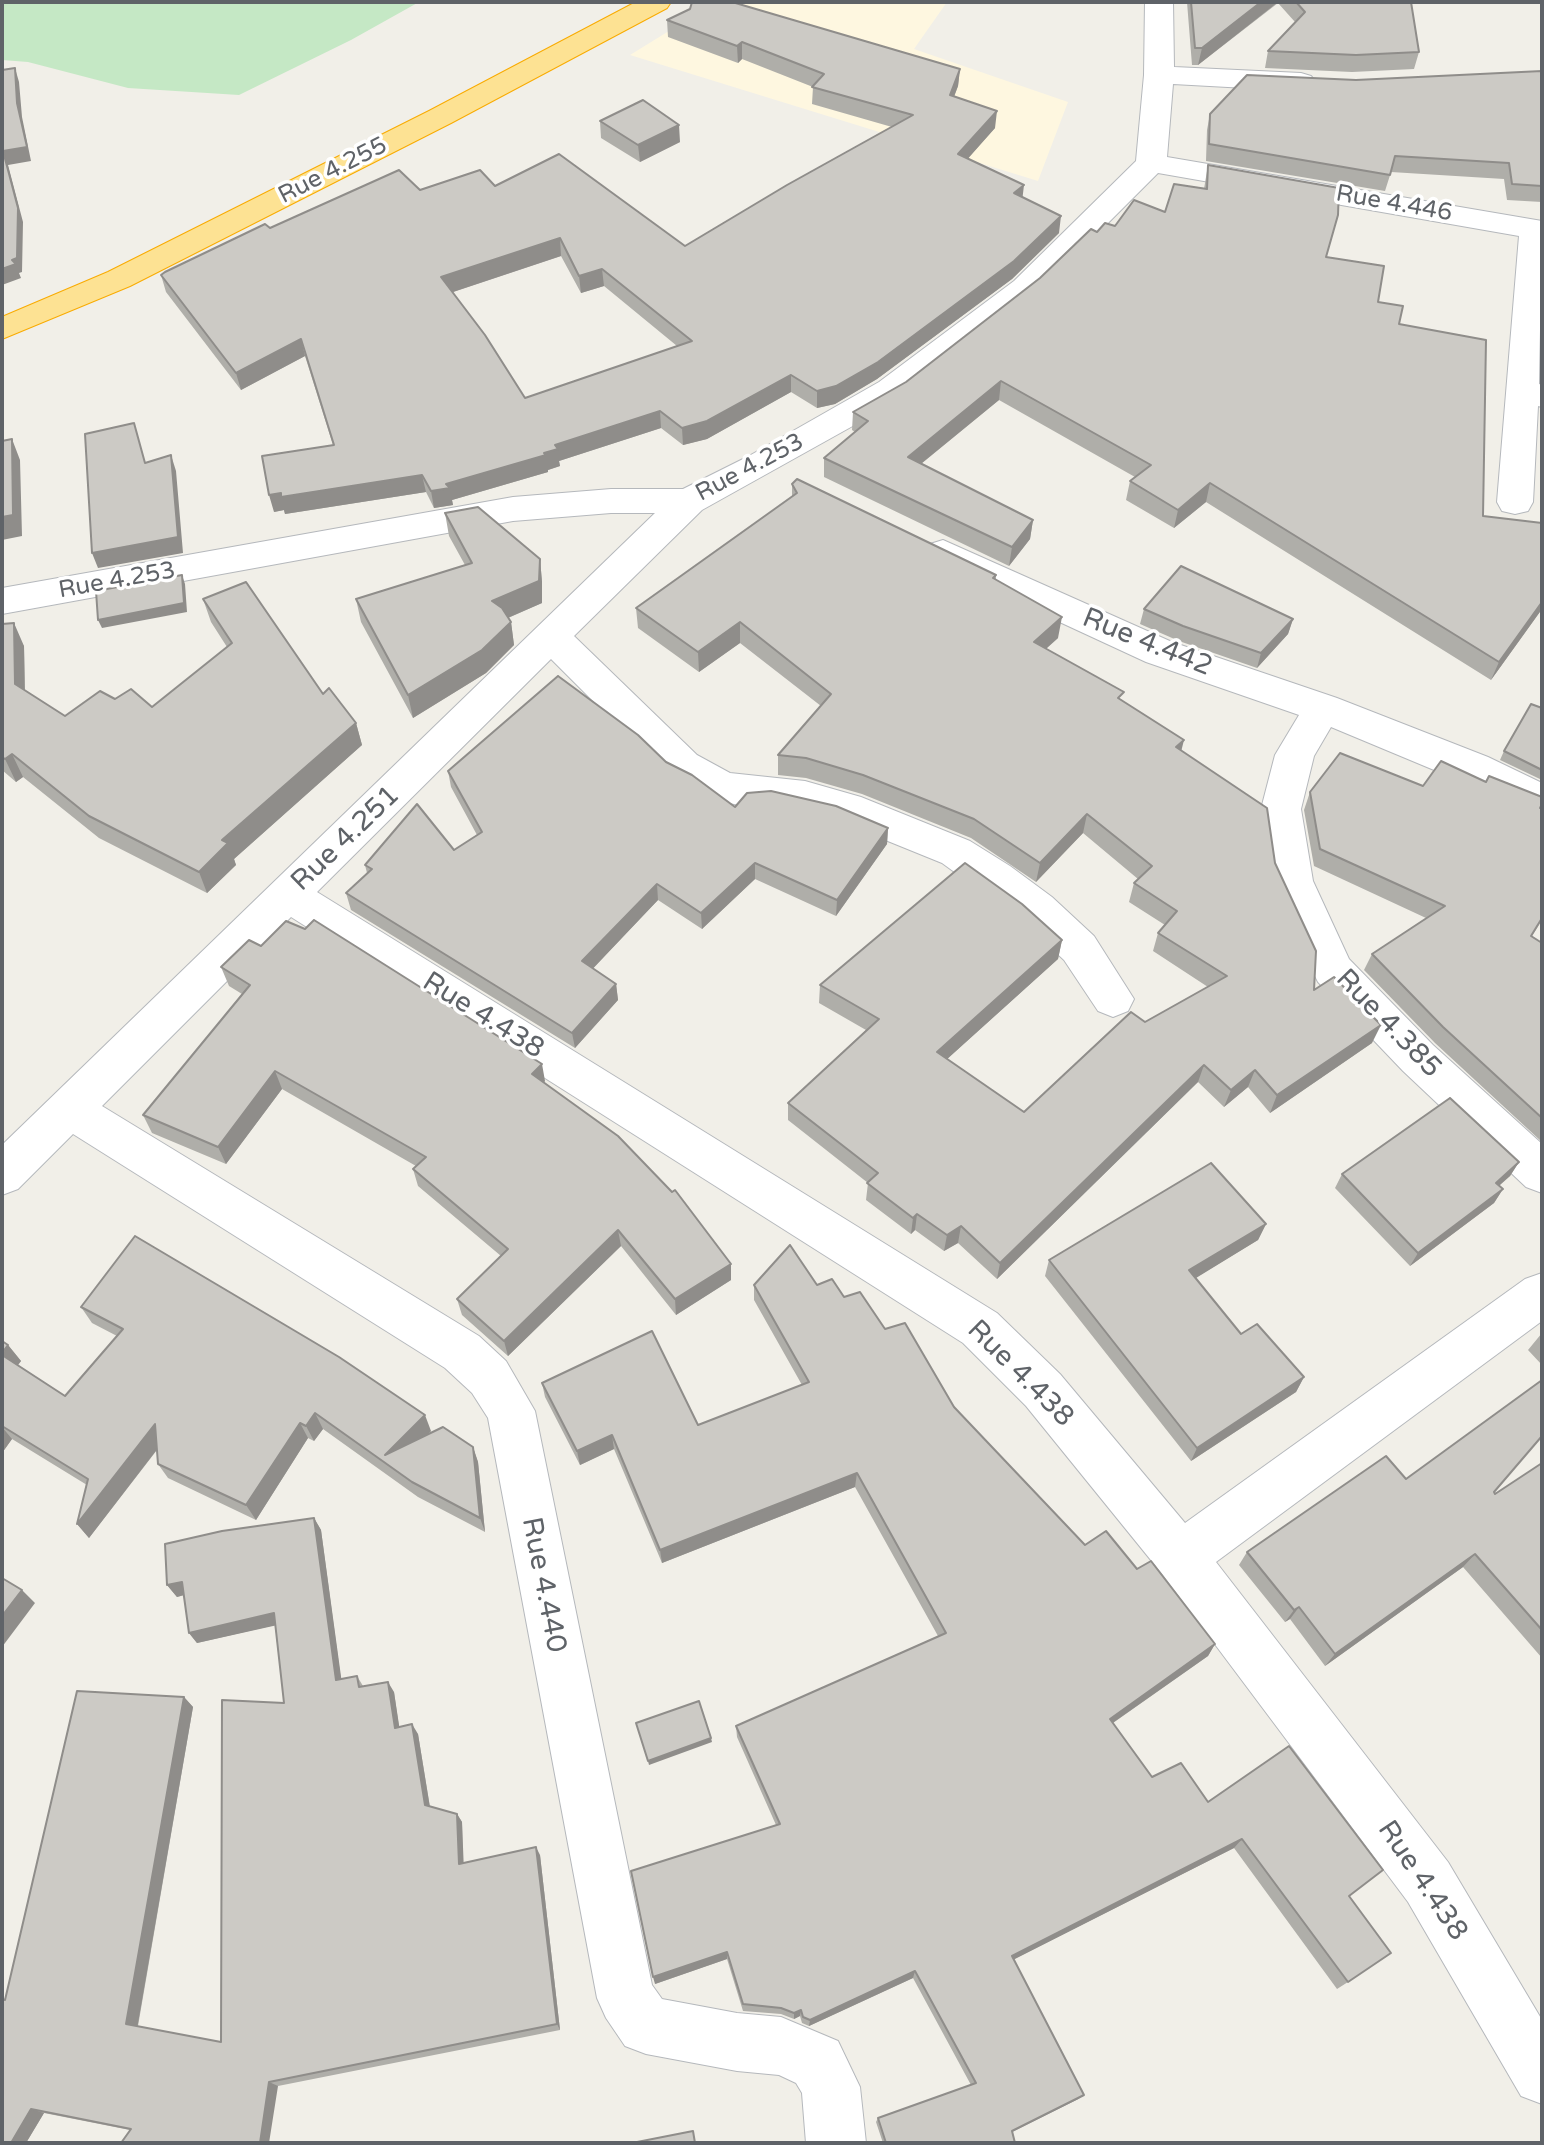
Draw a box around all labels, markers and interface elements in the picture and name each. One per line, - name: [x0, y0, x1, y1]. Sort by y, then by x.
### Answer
- street label: Rue 4.255: [274, 131, 392, 211]
- street label: Rue 4.446: [1334, 180, 1454, 228]
- street label: Rue 4.253: [691, 428, 809, 508]
- street label: Rue 4.253: [56, 557, 178, 605]
- street label: Rue 4.442: [1077, 602, 1217, 684]
- street label: Rue 4.251: [285, 779, 407, 899]
- street label: Rue 4.385: [1328, 963, 1448, 1085]
- street label: Rue 4.438: [416, 965, 550, 1067]
- street label: Rue 4.438: [960, 1314, 1080, 1434]
- street label: Rue 4.440: [513, 1514, 573, 1656]
- street label: Rue 4.438: [1370, 1815, 1474, 1947]

